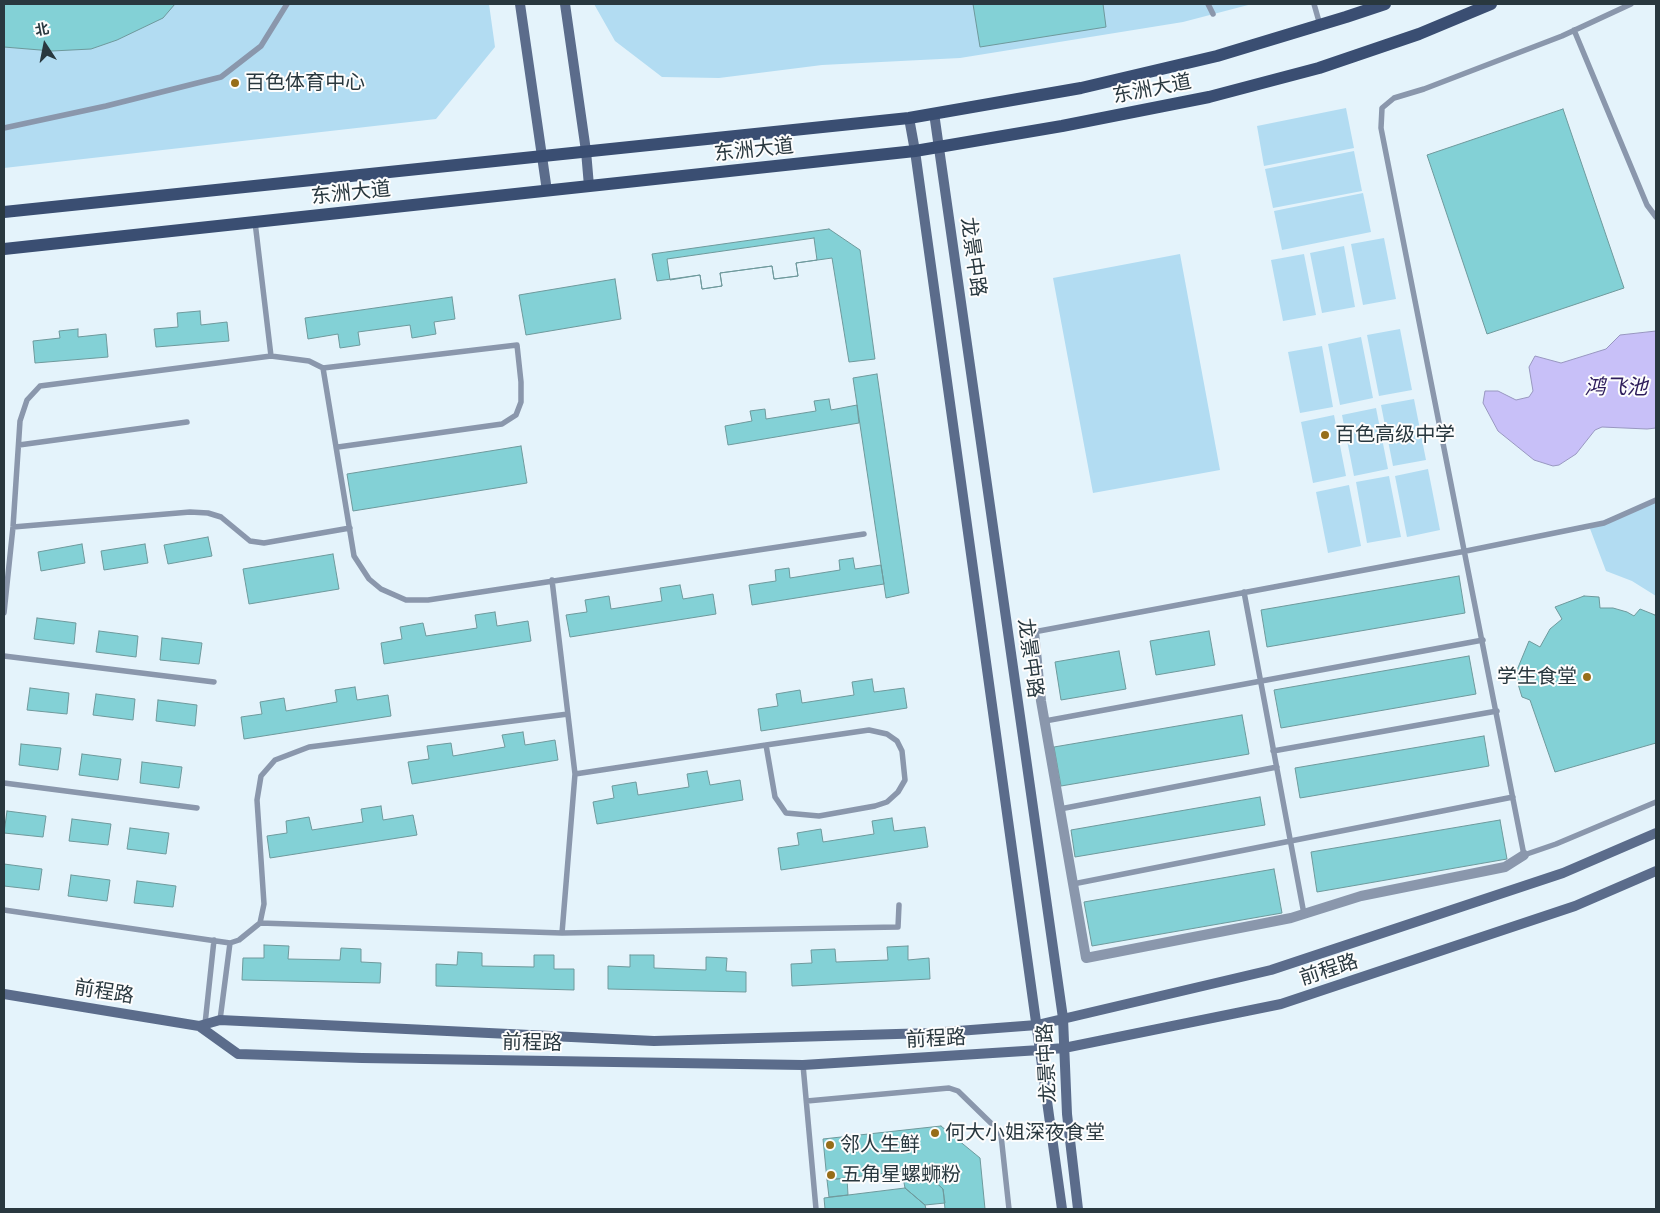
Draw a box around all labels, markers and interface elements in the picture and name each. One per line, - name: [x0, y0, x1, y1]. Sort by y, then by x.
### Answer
- north arrow: [20, 20, 70, 70]
- text: 北: [34, 22, 50, 38]
- street label: 东洲大道: [1110, 70, 1194, 108]
- place label: 百色体育中心: [245, 71, 365, 95]
- marker: 百色体育中心: [229, 77, 241, 89]
- street label: 东洲大道: [713, 134, 795, 166]
- street label: 东洲大道: [310, 177, 392, 209]
- street label: 龙景中路: [956, 216, 990, 298]
- water label: 鸿飞池: [1585, 375, 1647, 401]
- place label: 百色高级中学: [1335, 423, 1455, 447]
- marker: 百色高级中学: [1319, 429, 1331, 441]
- street label: 龙景中路: [1013, 617, 1047, 699]
- place label: 学生食堂: [1497, 665, 1577, 689]
- marker: 学生食堂: [1581, 671, 1593, 683]
- street label: 前程路: [1297, 949, 1361, 991]
- street label: 前程路: [72, 975, 136, 1009]
- street label: 龙景中路: [1033, 1022, 1061, 1104]
- street label: 前程路: [905, 1025, 967, 1053]
- street label: 前程路: [502, 1030, 562, 1056]
- place label: 何大小姐深夜食堂: [945, 1121, 1105, 1145]
- marker: 何大小姐深夜食堂: [929, 1127, 941, 1139]
- place label: 邻人生鲜: [840, 1133, 920, 1157]
- marker: 邻人生鲜: [824, 1139, 836, 1151]
- place label: 五角星螺蛳粉: [841, 1163, 961, 1187]
- marker: 五角星螺蛳粉: [825, 1169, 837, 1181]

